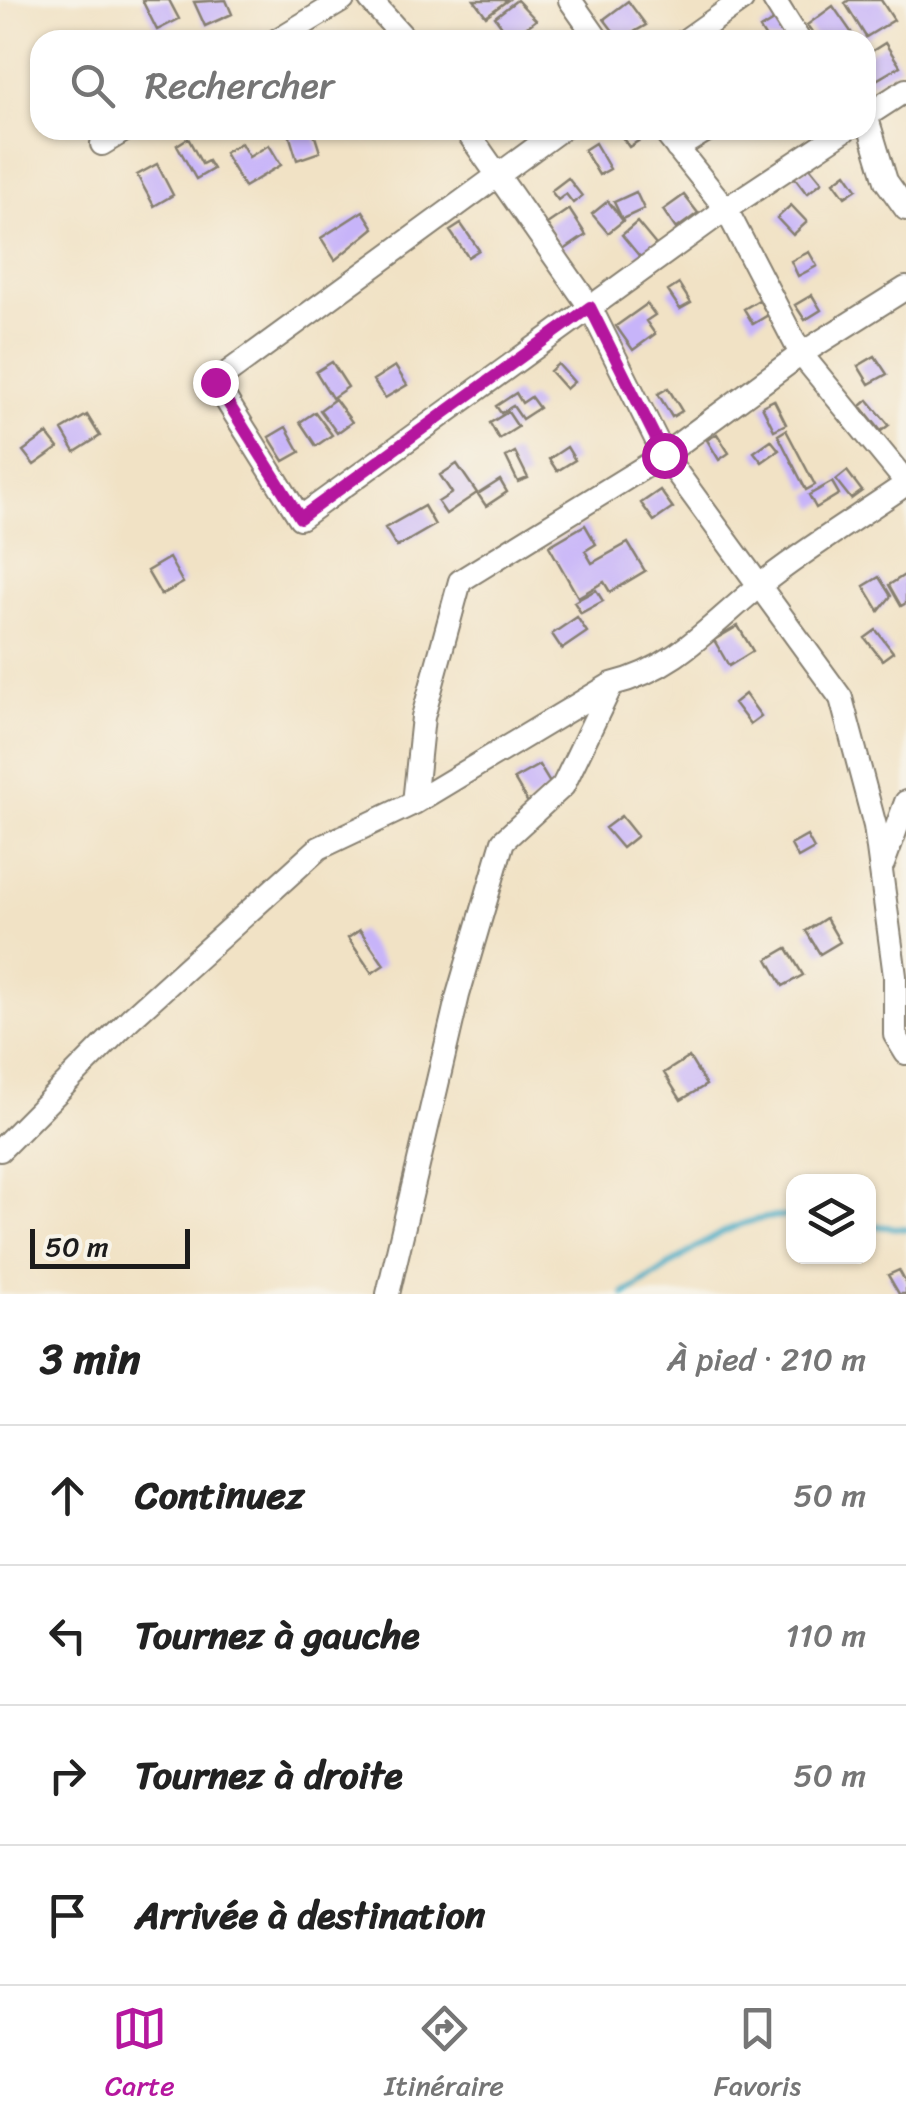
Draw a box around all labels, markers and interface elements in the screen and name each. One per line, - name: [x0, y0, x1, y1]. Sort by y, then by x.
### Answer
- search box: [30, 30, 876, 140]
- text: Rechercher: [145, 52, 334, 119]
- icon: search: [65, 58, 120, 113]
- route end: [193, 360, 239, 406]
- route start: [642, 433, 688, 479]
- map controls: [786, 1174, 876, 1264]
- button: layers: [786, 1174, 876, 1264]
- text: 50 m: [45, 1222, 109, 1271]
- scale bar: [30, 1224, 190, 1268]
- text: 3 min: [40, 1322, 140, 1396]
- text: À pied · 210 m: [667, 1331, 866, 1388]
- text: Continuez: [135, 1462, 304, 1529]
- text: 50 m: [793, 1467, 866, 1524]
- icon: ahead: [40, 1468, 95, 1523]
- text: Tournez à gauche: [135, 1602, 419, 1669]
- text: 110 m: [785, 1607, 866, 1664]
- icon: left: [40, 1608, 95, 1663]
- text: Tournez à droite: [135, 1742, 403, 1809]
- text: 50 m: [793, 1747, 866, 1804]
- icon: right: [40, 1748, 95, 1803]
- text: Arrivée à destination: [135, 1882, 485, 1949]
- icon: arrive: [40, 1888, 95, 1943]
- tab: Carte: [105, 2001, 175, 2110]
- tab: Itinéraire: [384, 2001, 504, 2110]
- tab: Favoris: [714, 2001, 801, 2110]

